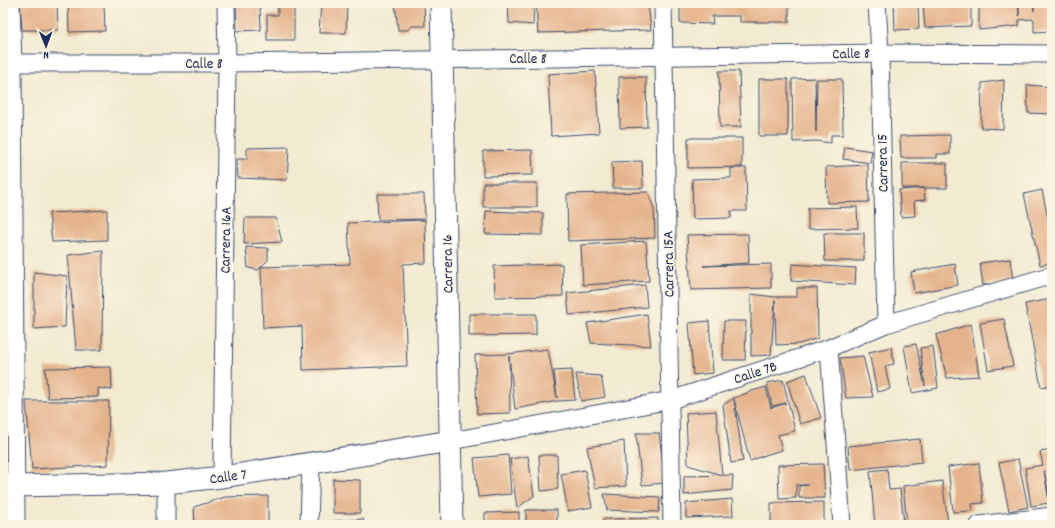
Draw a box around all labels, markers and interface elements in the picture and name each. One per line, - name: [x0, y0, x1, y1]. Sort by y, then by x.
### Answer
- north arrow: [26, 26, 66, 66]
- street label: Calle 8: [832, 44, 870, 66]
- text: N: [43, 46, 49, 62]
- street label: Calle 8: [509, 49, 547, 71]
- street label: Calle 8: [185, 54, 223, 76]
- street label: Carrera 15: [872, 134, 896, 192]
- street label: Carrera 16A: [215, 206, 239, 274]
- street label: Carrera 15A: [658, 230, 682, 297]
- street label: Carrera 16: [437, 234, 461, 294]
- street label: Calle 7B: [731, 357, 780, 391]
- street label: Calle 7: [208, 464, 249, 491]

